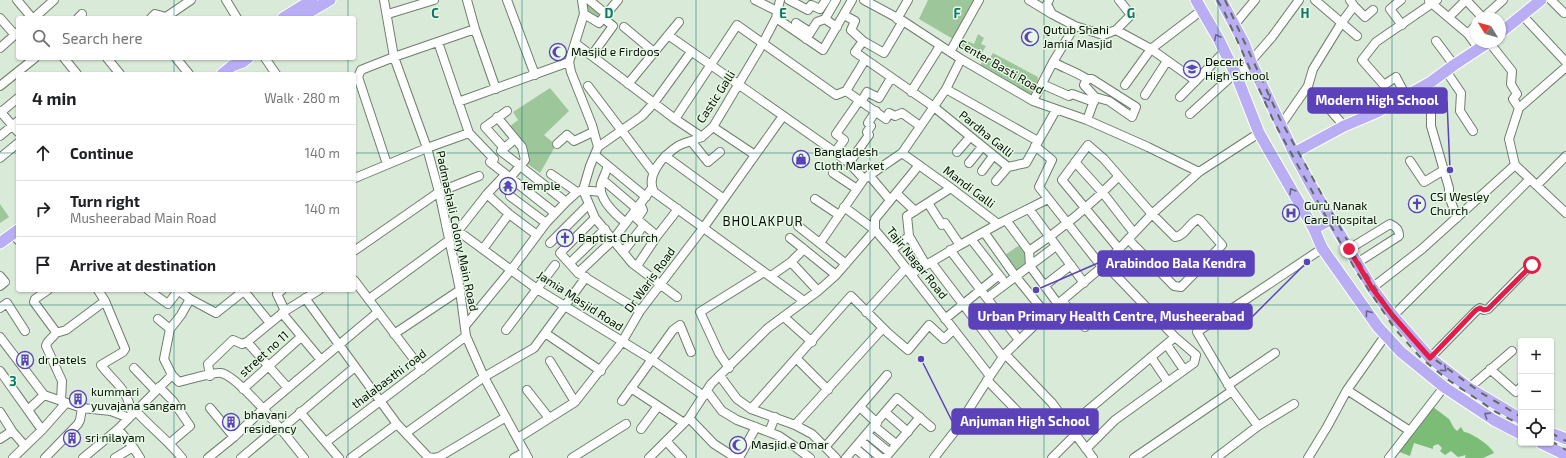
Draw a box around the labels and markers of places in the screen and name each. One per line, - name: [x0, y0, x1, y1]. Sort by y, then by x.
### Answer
- place label: Qutub Shahi Jamia Masjid: [1043, 22, 1112, 51]
- mosque icon: Qutub Shahi Jamia Masjid: [1020, 27, 1040, 47]
- mosque icon: Masjid e Firdoos: [548, 42, 568, 62]
- place label: Masjid e Firdoos: [571, 44, 660, 59]
- place label: Decent High School: [1205, 54, 1270, 82]
- school or university icon: Decent High School: [1182, 59, 1202, 79]
- callout: Modern High School: [1308, 88, 1447, 113]
- place label: Bangladesh Cloth Market: [814, 144, 885, 172]
- shop icon: Bangladesh Cloth Market: [791, 149, 811, 169]
- temple icon: Temple: [498, 176, 518, 196]
- place label: Temple: [521, 178, 561, 192]
- place label: CSI Wesley Church: [1430, 189, 1490, 217]
- church icon: CSI Wesley Church: [1407, 194, 1427, 214]
- place label: Guru Nanak Care Hospital: [1304, 198, 1377, 226]
- hospital icon: Guru Nanak Care Hospital: [1281, 203, 1301, 223]
- church icon: Baptist Church: [555, 228, 575, 248]
- place label: Baptist Church: [578, 230, 658, 244]
- callout: Arabindoo Bala Kendra: [1098, 251, 1254, 276]
- callout: Urban Primary Health Centre, Musheerabad: [969, 304, 1252, 329]
- building icon: dr patels: [15, 350, 35, 370]
- place label: dr patels: [38, 352, 86, 366]
- place label: kummari yuvajana sangam: [91, 384, 186, 413]
- building icon: kummari yuvajana sangam: [68, 389, 88, 409]
- place label: bhavani residency: [244, 407, 297, 435]
- callout: Anjuman High School: [952, 409, 1098, 434]
- building icon: bhavani residency: [221, 412, 241, 432]
- building icon: sri nilayam: [62, 428, 82, 448]
- place label: sri nilayam: [85, 430, 145, 444]
- mosque icon: Masjid e Omar: [728, 435, 748, 455]
- place label: Masjid e Omar: [751, 437, 829, 452]

